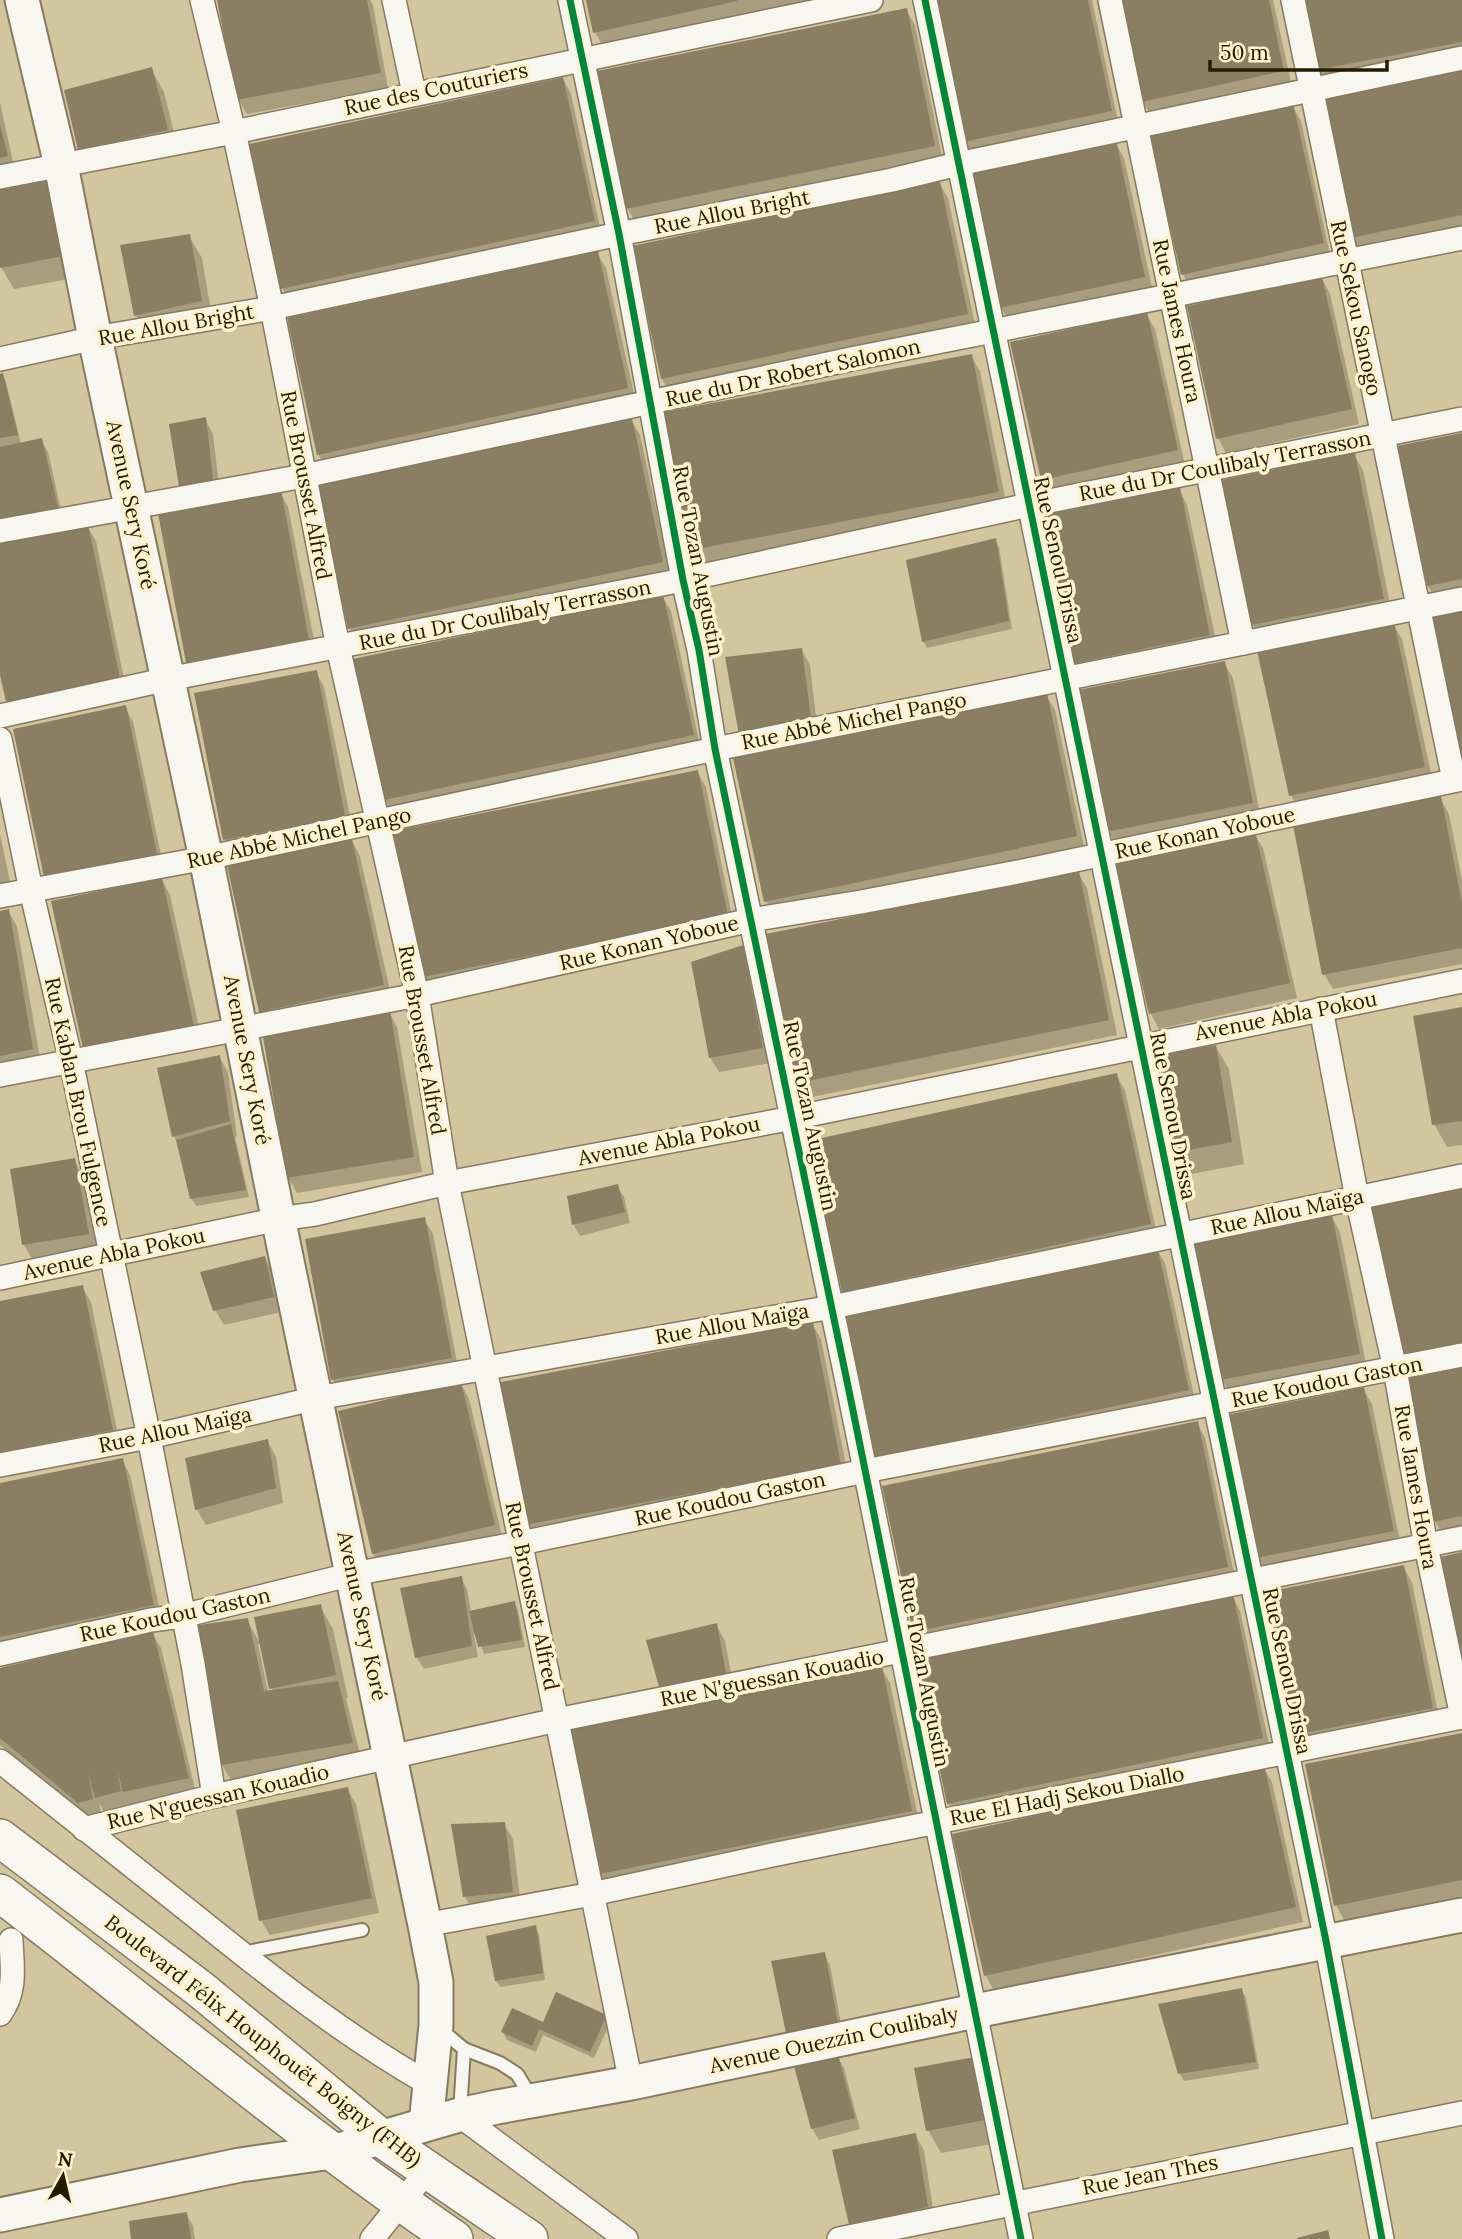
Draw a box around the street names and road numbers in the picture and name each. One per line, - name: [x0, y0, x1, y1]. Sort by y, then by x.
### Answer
- street label: Rue des Couturiers: [342, 56, 530, 121]
- street label: Rue Allou Bright: [652, 183, 813, 240]
- street label: Rue Sekou Sanogo: [1325, 218, 1388, 398]
- street label: Rue James Houra: [1147, 236, 1208, 405]
- street label: Rue Allou Bright: [96, 297, 257, 352]
- street label: Rue du Dr Robert Salomon: [663, 332, 923, 413]
- street label: Rue Brousset Alfred: [275, 388, 338, 582]
- street label: Avenue Sery Koré: [100, 417, 163, 592]
- street label: Rue du Dr Coulibaly Terrasson: [1077, 424, 1374, 507]
- street label: Rue Tozan Augustin: [667, 463, 730, 659]
- street label: Rue Senou Drissa: [1028, 474, 1089, 646]
- street label: Rue du Dr Coulibaly Terrasson: [357, 573, 654, 656]
- street label: Rue Abbé Michel Pango: [739, 685, 969, 756]
- street label: Rue Konan Yoboue: [1112, 800, 1297, 865]
- street label: Rue Abbé Michel Pango: [184, 801, 414, 874]
- street label: Rue Konan Yoboue: [557, 909, 741, 976]
- street label: Rue Brousset Alfred: [392, 943, 452, 1137]
- street label: Avenue Sery Koré: [218, 972, 277, 1147]
- street label: Rue Kablan Brou Fulgence: [39, 975, 118, 1229]
- street label: Avenue Abla Pokou: [1192, 985, 1379, 1047]
- street label: Rue Tozan Augustin: [777, 1018, 844, 1214]
- street label: Rue Senou Drissa: [1144, 1030, 1203, 1202]
- street label: Avenue Abla Pokou: [575, 1110, 762, 1172]
- street label: Rue Allou Maïga: [1208, 1182, 1366, 1241]
- street label: Avenue Abla Pokou: [20, 1221, 207, 1286]
- street label: Rue Allou Maïga: [653, 1297, 811, 1350]
- street label: Rue Koudou Gaston: [1229, 1350, 1425, 1413]
- street label: Rue Allou Maïga: [96, 1400, 254, 1459]
- street label: Rue James Houra: [1389, 1402, 1444, 1572]
- street label: Rue Koudou Gaston: [632, 1465, 828, 1532]
- street label: Rue Brousset Alfred: [499, 1499, 566, 1693]
- street label: Avenue Sery Koré: [331, 1528, 394, 1703]
- street label: Rue Tozan Augustin: [893, 1574, 956, 1770]
- street label: Rue Koudou Gaston: [77, 1581, 273, 1648]
- street label: Rue Senou Drissa: [1257, 1585, 1318, 1757]
- street label: Rue N'guessan Kouadio: [658, 1643, 886, 1712]
- street label: Rue N'guessan Kouadio: [104, 1758, 332, 1835]
- street label: Rue El Hadj Sekou Diallo: [947, 1760, 1186, 1832]
- street label: Boulevard Félix Houphouët Boigny (FHB): [99, 1908, 427, 2173]
- street label: Avenue Ouezzin Coulibaly: [706, 2000, 961, 2079]
- street label: Rue Jean Thes: [1080, 2148, 1220, 2201]

